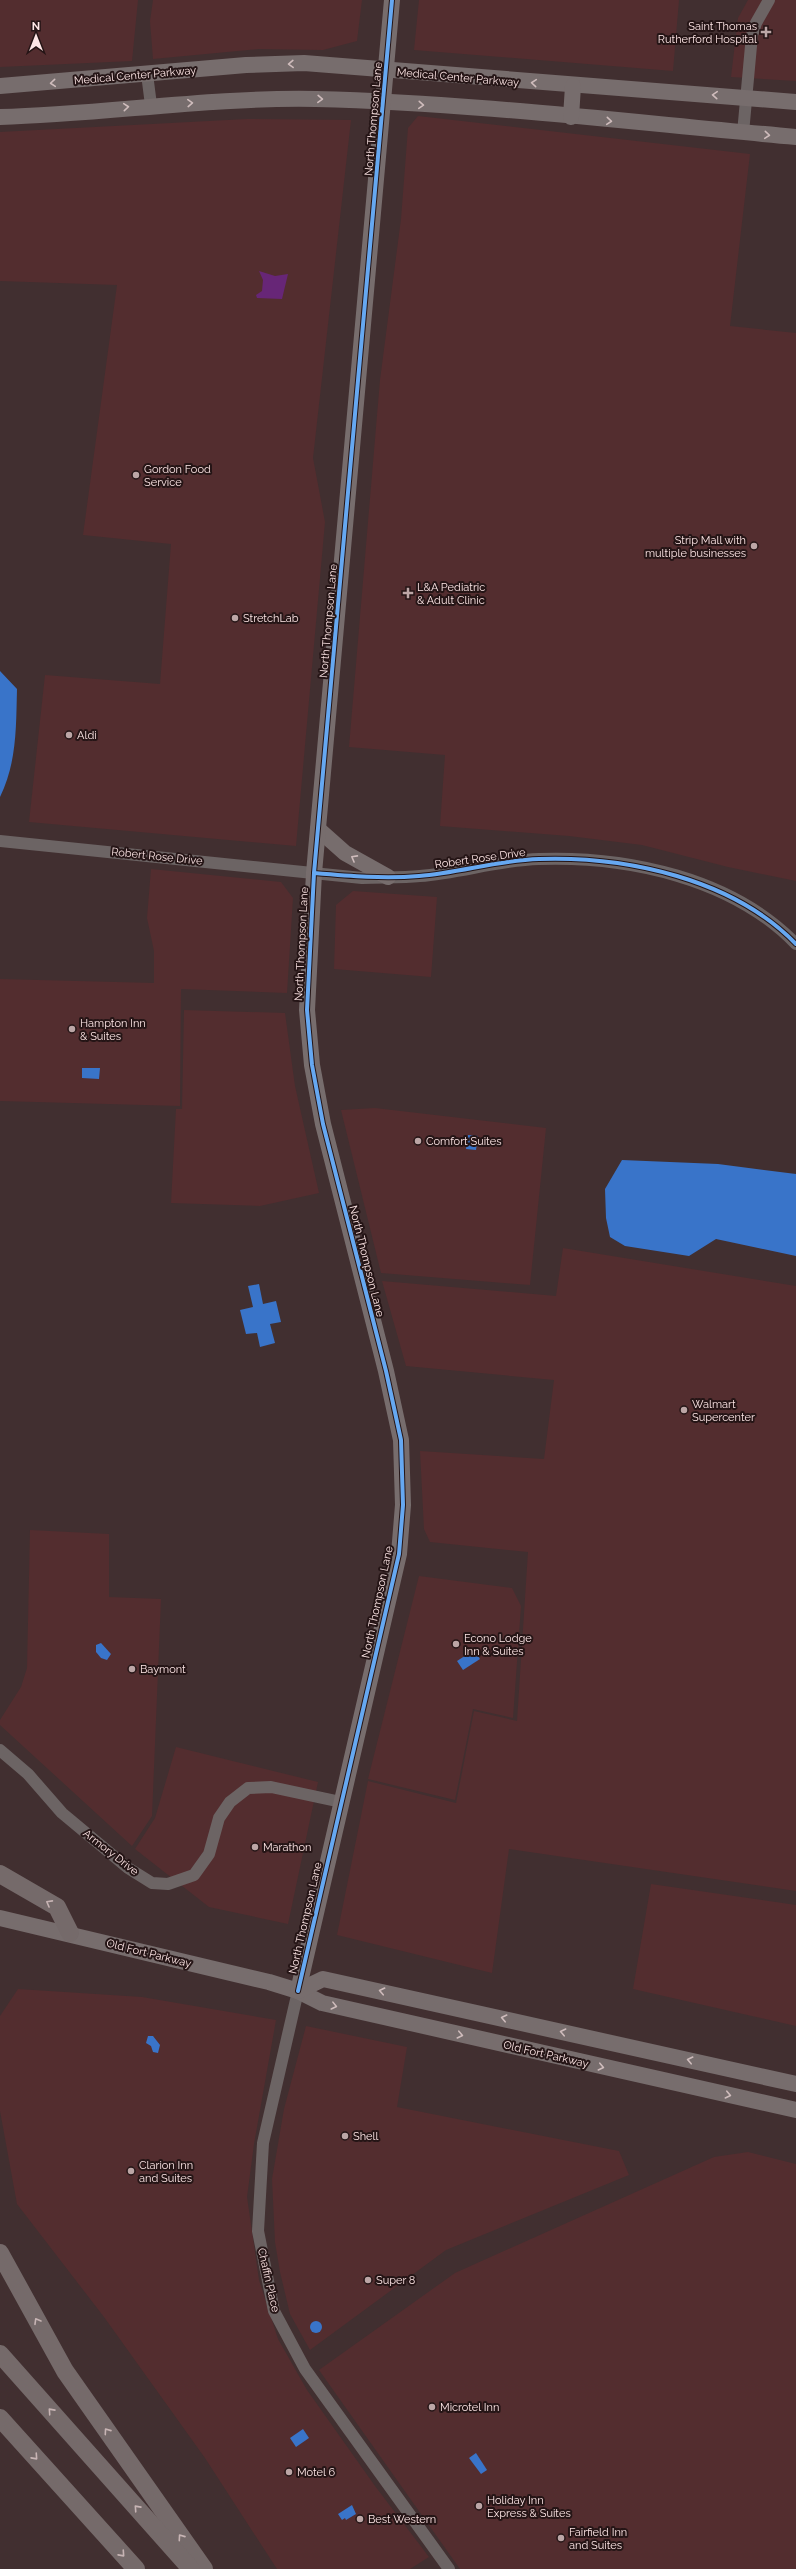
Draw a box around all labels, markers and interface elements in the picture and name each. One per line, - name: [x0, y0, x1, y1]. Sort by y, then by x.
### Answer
- north arrow: [16, 16, 56, 56]
- text: N: [32, 20, 40, 33]
- place label: Saint Thomas Rutherford Hospital: [658, 20, 757, 46]
- marker: Saint Thomas Rutherford Hospital: [760, 26, 772, 38]
- one-way arrow: [288, 59, 294, 68]
- street label: North Thompson Lane: [362, 61, 385, 177]
- street label: Medical Center Parkway: [73, 64, 197, 87]
- street label: Medical Center Parkway: [396, 66, 520, 89]
- one-way arrow: [50, 78, 56, 87]
- one-way arrow: [531, 78, 537, 87]
- one-way arrow: [712, 91, 718, 100]
- one-way arrow: [317, 95, 323, 104]
- one-way arrow: [187, 99, 193, 108]
- one-way arrow: [418, 101, 424, 110]
- one-way arrow: [123, 103, 129, 112]
- one-way arrow: [606, 116, 612, 125]
- one-way arrow: [764, 130, 770, 139]
- place label: Gordon Food Service: [144, 463, 211, 489]
- marker: Gordon Food Service: [131, 470, 141, 480]
- place label: Strip Mall with multiple businesses: [645, 534, 746, 560]
- marker: Strip Mall with multiple businesses: [749, 541, 759, 551]
- street label: North Thompson Lane: [317, 563, 340, 679]
- place label: L&A Pediatric & Adult Clinic: [417, 581, 485, 607]
- marker: L&A Pediatric & Adult Clinic: [402, 587, 414, 599]
- place label: StretchLab: [243, 612, 299, 625]
- marker: StretchLab: [230, 613, 240, 623]
- place label: Aldi: [77, 729, 97, 742]
- marker: Aldi: [64, 730, 74, 740]
- street label: Robert Rose Drive: [111, 845, 204, 868]
- street label: Robert Rose Drive: [434, 846, 527, 871]
- one-way arrow: [351, 855, 358, 862]
- street label: North Thompson Lane: [292, 886, 311, 1001]
- place label: Hampton Inn & Suites: [80, 1017, 146, 1043]
- marker: Hampton Inn & Suites: [67, 1024, 77, 1034]
- place label: Comfort Suites: [426, 1135, 501, 1148]
- marker: Comfort Suites: [413, 1136, 423, 1146]
- street label: North Thompson Lane: [346, 1204, 387, 1319]
- place label: Walmart Supercenter: [692, 1398, 755, 1424]
- marker: Walmart Supercenter: [679, 1405, 689, 1415]
- street label: North Thompson Lane: [359, 1544, 396, 1659]
- place label: Econo Lodge Inn & Suites: [464, 1632, 532, 1658]
- marker: Econo Lodge Inn & Suites: [451, 1639, 461, 1649]
- place label: Baymont: [140, 1663, 186, 1676]
- marker: Baymont: [127, 1664, 137, 1674]
- street label: Armory Drive: [80, 1827, 141, 1878]
- place label: Marathon: [263, 1841, 311, 1854]
- marker: Marathon: [250, 1842, 260, 1852]
- street label: North Thompson Lane: [286, 1860, 325, 1975]
- one-way arrow: [45, 1900, 53, 1907]
- street label: Old Fort Parkway: [105, 1937, 193, 1970]
- one-way arrow: [379, 1988, 385, 1996]
- one-way arrow: [331, 2001, 337, 2009]
- one-way arrow: [501, 2015, 508, 2023]
- one-way arrow: [560, 2028, 566, 2036]
- one-way arrow: [457, 2031, 464, 2039]
- street label: Old Fort Parkway: [502, 2038, 590, 2071]
- one-way arrow: [686, 2056, 693, 2065]
- one-way arrow: [598, 2062, 604, 2070]
- one-way arrow: [725, 2091, 731, 2099]
- place label: Shell: [353, 2130, 379, 2143]
- marker: Shell: [340, 2131, 350, 2141]
- place label: Clarion Inn and Suites: [139, 2159, 193, 2185]
- marker: Clarion Inn and Suites: [126, 2166, 136, 2176]
- street label: Chaffin Place: [255, 2247, 282, 2314]
- place label: Super 8: [376, 2274, 415, 2287]
- marker: Super 8: [363, 2275, 373, 2285]
- one-way arrow: [34, 2318, 41, 2325]
- place label: Microtel Inn: [440, 2401, 499, 2414]
- marker: Microtel Inn: [427, 2402, 437, 2412]
- one-way arrow: [48, 2408, 55, 2416]
- one-way arrow: [105, 2428, 112, 2435]
- one-way arrow: [31, 2452, 38, 2460]
- place label: Motel 6: [297, 2466, 336, 2479]
- marker: Motel 6: [284, 2467, 294, 2477]
- place label: Holiday Inn Express & Suites: [487, 2494, 571, 2520]
- marker: Holiday Inn Express & Suites: [474, 2501, 484, 2511]
- one-way arrow: [135, 2506, 142, 2513]
- place label: Best Western: [368, 2513, 436, 2526]
- marker: Best Western: [355, 2514, 365, 2524]
- place label: Fairfield Inn and Suites: [569, 2526, 627, 2552]
- marker: Fairfield Inn and Suites: [556, 2533, 566, 2543]
- one-way arrow: [178, 2534, 186, 2541]
- one-way arrow: [117, 2549, 125, 2557]

